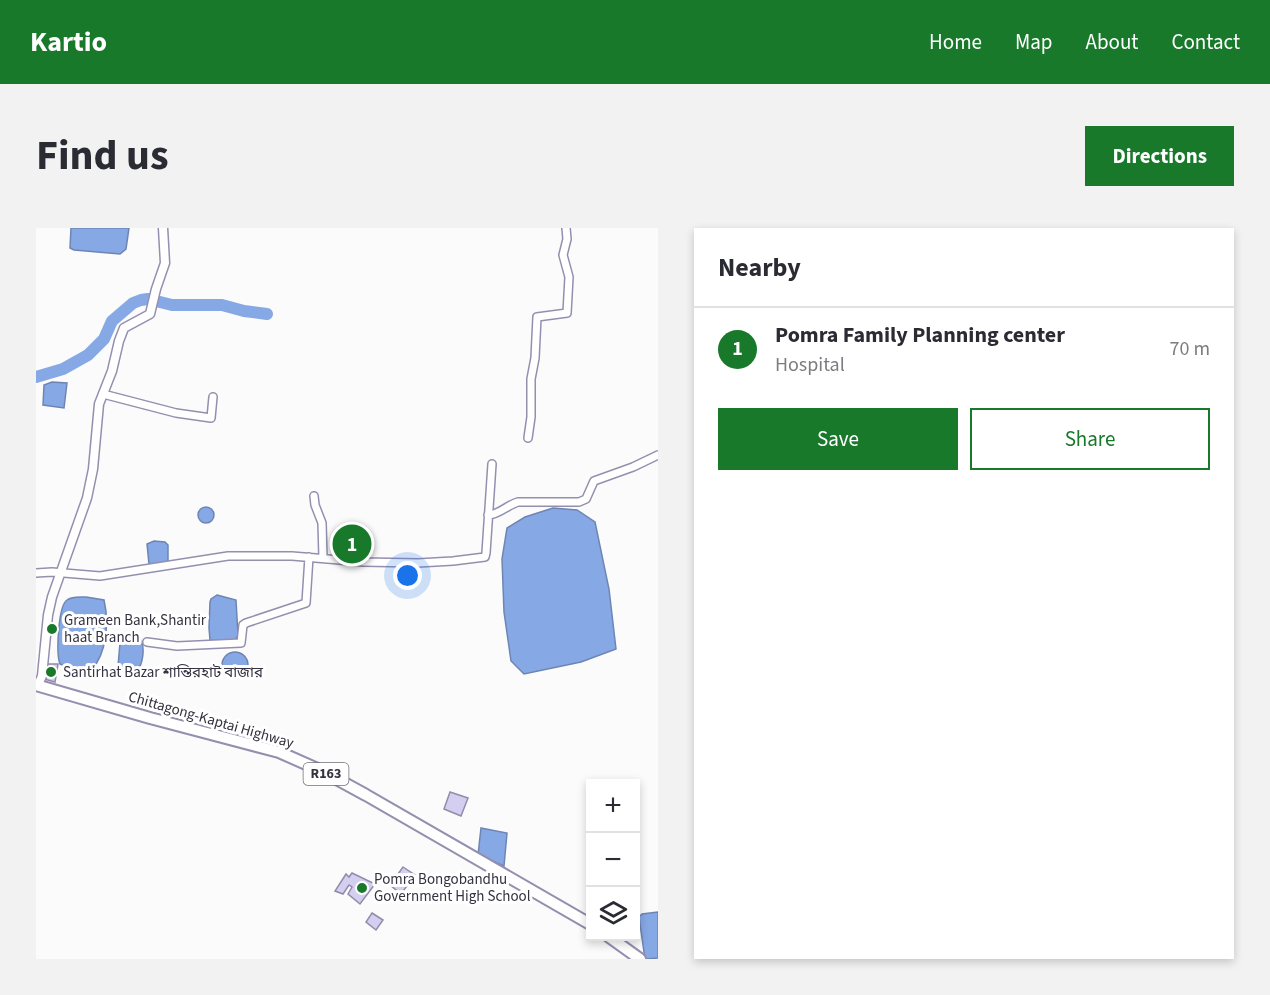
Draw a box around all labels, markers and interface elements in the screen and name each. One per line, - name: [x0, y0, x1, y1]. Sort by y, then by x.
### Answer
- text: Kartio: [30, 22, 107, 62]
- text: Home: [929, 27, 982, 57]
- text: Map: [1015, 27, 1053, 57]
- text: About: [1086, 27, 1138, 57]
- text: Contact: [1171, 27, 1240, 57]
- text: Find us: [36, 126, 169, 186]
- button: Directions: [1085, 126, 1234, 186]
- text: Nearby: [718, 249, 801, 286]
- text: Pomra Family Planning center: [775, 319, 1065, 351]
- text: 1: [732, 335, 743, 363]
- text: 70 m: [1170, 335, 1210, 363]
- text: Hospital: [775, 351, 845, 379]
- button: Save: [718, 408, 958, 470]
- button: Share: [970, 408, 1210, 470]
- pin: 1: [332, 522, 372, 566]
- your location: [393, 561, 422, 590]
- place label: Grameen Bank,Shantir haat Branch: [64, 610, 207, 648]
- marker: Grameen Bank,Shantir haat Branch: [45, 622, 59, 636]
- place label: Santirhat Bazar শান্তিরহাট বাজার: [63, 662, 264, 683]
- marker: Santirhat Bazar শান্তিরহাট বাজার: [44, 665, 58, 679]
- street label: Chittagong-Kaptai Highway: [126, 686, 296, 754]
- road number: R163: [304, 763, 348, 785]
- map controls: [586, 779, 640, 941]
- button: +: [586, 779, 640, 833]
- button: −: [586, 833, 640, 887]
- place label: Pomra Bongobandhu Government High School: [374, 869, 531, 907]
- marker: Pomra Bongobandhu Government High School: [355, 881, 369, 895]
- button: layers: [586, 887, 640, 941]

